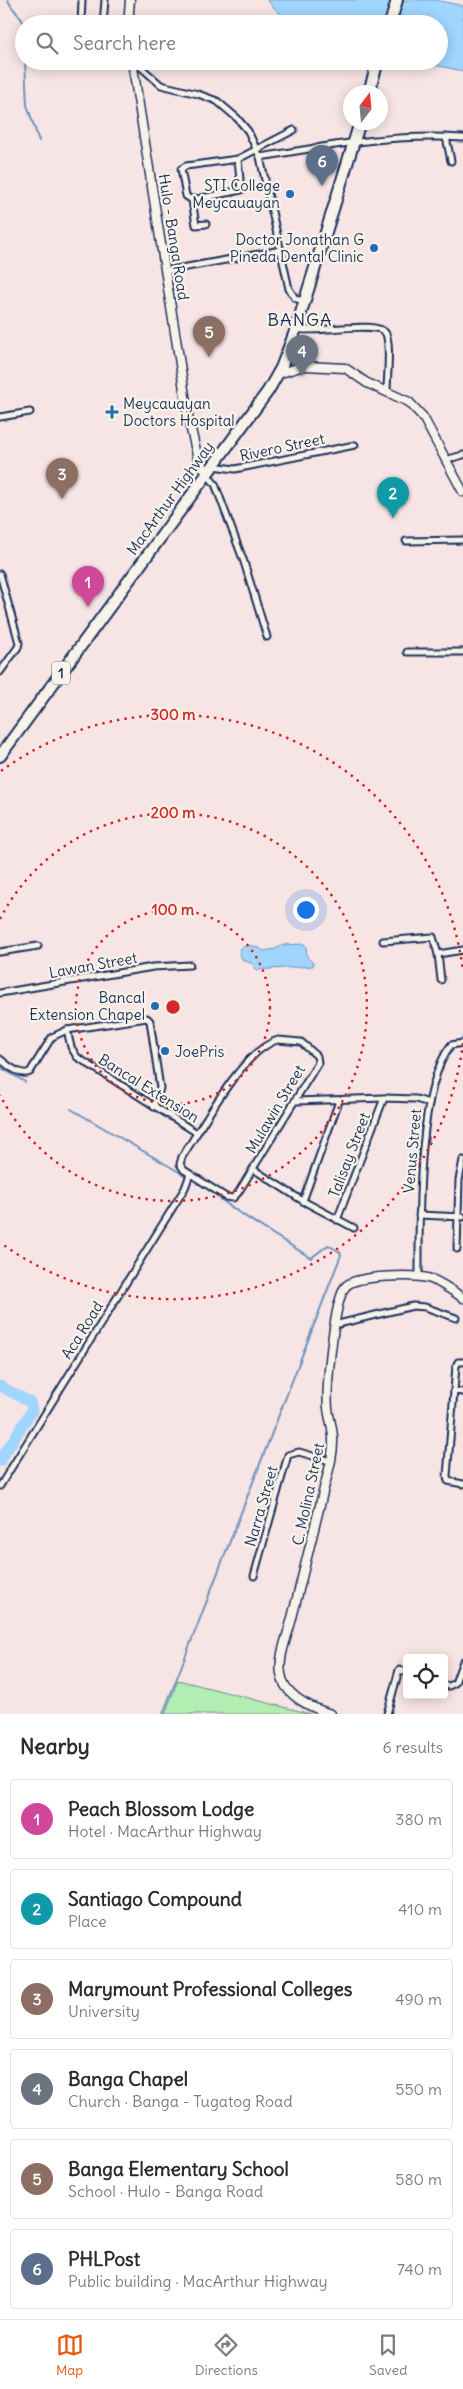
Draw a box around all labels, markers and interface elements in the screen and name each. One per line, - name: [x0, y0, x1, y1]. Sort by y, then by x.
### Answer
- search box: [15, 15, 448, 70]
- icon: search: [33, 29, 61, 57]
- text: Search here: [73, 31, 176, 55]
- north arrow: [343, 85, 388, 130]
- pin: 6: [306, 145, 338, 186]
- street label: Hulo - Banga Road: [155, 172, 193, 302]
- place label: STI College Meycauayan: [192, 176, 280, 212]
- marker: STI College Meycauayan: [284, 188, 296, 200]
- place label: Doctor Jonathan G Pineda Dental Clinic: [230, 230, 364, 266]
- marker: Doctor Jonathan G Pineda Dental Clinic: [368, 242, 380, 254]
- district label: BANGA: [267, 308, 333, 331]
- pin: 5: [193, 316, 225, 357]
- pin: 4: [286, 335, 318, 376]
- place label: Meycauayan Doctors Hospital: [123, 394, 235, 430]
- marker: Meycauayan Doctors Hospital: [105, 405, 119, 419]
- street label: Rivero Street: [238, 429, 326, 465]
- street label: MacArthur Highway: [122, 437, 218, 559]
- pin: 3: [46, 458, 78, 499]
- pin: 2: [377, 477, 409, 518]
- pin: 1: [72, 566, 104, 607]
- road number: 1: [52, 661, 70, 684]
- text: 300 m: [151, 705, 196, 724]
- text: 200 m: [151, 803, 195, 822]
- your location: [293, 897, 319, 923]
- text: 100 m: [152, 900, 194, 919]
- street label: Lawan Street: [47, 948, 139, 982]
- place label: Bancal Extension Chapel: [29, 988, 145, 1024]
- centre of rings: [164, 998, 182, 1016]
- marker: Bancal Extension Chapel: [149, 1000, 161, 1012]
- place label: JoePris: [175, 1042, 224, 1061]
- marker: JoePris: [159, 1045, 171, 1057]
- street label: Bancal Extension: [95, 1049, 203, 1127]
- street label: Mulawin Street: [241, 1061, 309, 1157]
- street label: Venus Street: [399, 1108, 425, 1194]
- street label: Talisay Street: [324, 1110, 374, 1200]
- street label: Aca Road: [57, 1297, 107, 1362]
- street label: C. Molina Street: [288, 1441, 328, 1547]
- street label: Narra Street: [240, 1463, 282, 1549]
- map controls: [403, 1654, 448, 1699]
- button: locate: [403, 1654, 448, 1699]
- text: Nearby: [20, 1733, 90, 1760]
- text: 6 results: [382, 1737, 443, 1757]
- text: Peach Blossom Lodge: [68, 1797, 254, 1821]
- text: 1: [34, 1809, 40, 1829]
- text: 380 m: [395, 1809, 442, 1829]
- text: Hotel · MacArthur Highway: [68, 1821, 262, 1841]
- text: Santiago Compound: [68, 1887, 242, 1911]
- text: 2: [33, 1899, 41, 1919]
- text: 410 m: [398, 1899, 442, 1919]
- text: Place: [68, 1911, 107, 1931]
- text: Marymount Professional Colleges: [68, 1977, 353, 2001]
- text: 3: [32, 1989, 42, 2009]
- text: 490 m: [395, 1989, 442, 2009]
- text: University: [68, 2001, 140, 2021]
- text: Banga Chapel: [68, 2067, 188, 2091]
- text: 4: [32, 2079, 42, 2099]
- text: 550 m: [395, 2079, 442, 2099]
- text: Church · Banga - Tugatog Road: [68, 2091, 293, 2111]
- text: Banga Elementary School: [68, 2157, 289, 2181]
- text: 5: [32, 2169, 42, 2189]
- text: 580 m: [395, 2169, 442, 2189]
- text: School · Hulo - Banga Road: [68, 2181, 263, 2201]
- text: PHLPost: [68, 2247, 140, 2271]
- text: 6: [32, 2259, 42, 2279]
- text: 740 m: [397, 2259, 442, 2279]
- text: Public building · MacArthur Highway: [68, 2271, 328, 2291]
- tab: Map: [56, 2331, 84, 2379]
- tab: Directions: [195, 2331, 258, 2379]
- tab: Saved: [369, 2331, 407, 2379]

